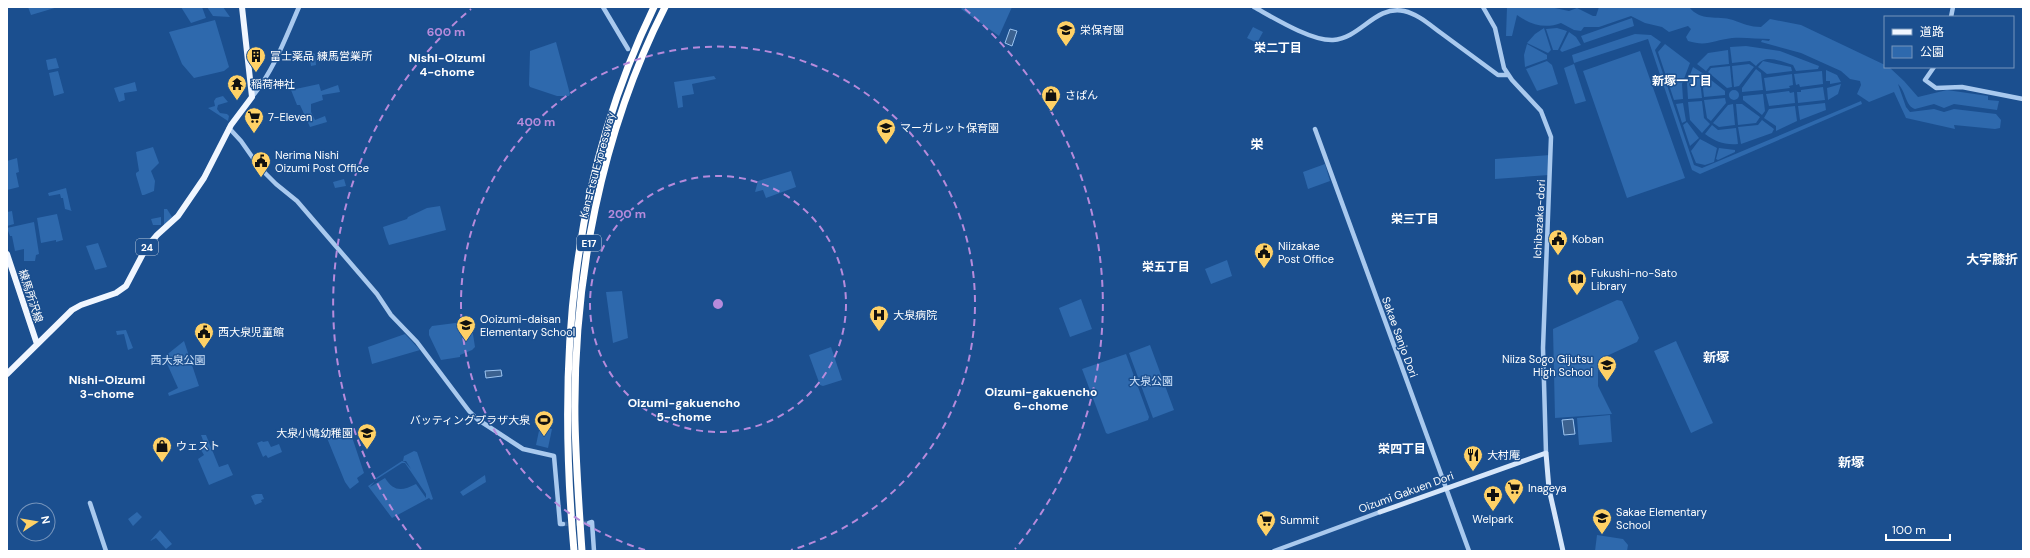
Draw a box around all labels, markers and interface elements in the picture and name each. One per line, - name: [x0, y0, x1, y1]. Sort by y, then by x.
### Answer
- legend: [1884, 16, 2014, 68]
- school or university icon: 栄保育園: [1055, 19, 1077, 47]
- place label: 栄保育園: [1080, 23, 1124, 37]
- text: 600 m: [427, 24, 465, 40]
- text: 道路: [1920, 24, 1944, 40]
- district label: 栄二丁目: [1254, 40, 1302, 56]
- text: 公園: [1920, 44, 1944, 60]
- building icon: 富士薬品 練馬営業所: [245, 45, 267, 73]
- place label: 富士薬品 練馬営業所: [270, 49, 373, 63]
- district label: Nishi-Oizumi 4-chome: [409, 50, 485, 80]
- temple icon: 稲荷神社: [226, 73, 248, 101]
- district label: 新塚一丁目: [1652, 73, 1712, 89]
- place label: 稲荷神社: [251, 77, 295, 91]
- shop icon: さぱん: [1040, 84, 1062, 112]
- place label: さぱん: [1065, 88, 1098, 102]
- supermarket icon: 7-Eleven: [243, 106, 265, 134]
- place label: 7-Eleven: [268, 110, 312, 124]
- street label: Kan-Etsu Expressway: [576, 110, 618, 220]
- text: 400 m: [517, 114, 555, 130]
- school or university icon: マーガレット保育園: [875, 117, 897, 145]
- place label: マーガレット保育園: [900, 121, 999, 135]
- district label: 栄: [1250, 136, 1264, 153]
- place label: Nerima Nishi Oizumi Post Office: [275, 148, 369, 175]
- public building icon: Nerima Nishi Oizumi Post Office: [250, 150, 272, 178]
- street label: Ichibazaka-dori: [1530, 179, 1548, 259]
- text: 200 m: [608, 206, 646, 222]
- district label: 栄三丁目: [1391, 211, 1439, 227]
- public building icon: Koban: [1547, 228, 1569, 256]
- place label: Koban: [1572, 232, 1604, 246]
- road number: E17: [577, 235, 601, 251]
- road number: 24: [136, 239, 158, 255]
- place label: Niizakae Post Office: [1278, 239, 1334, 266]
- public building icon: Niizakae Post Office: [1253, 241, 1275, 269]
- district label: 大字膝折: [1966, 251, 2018, 268]
- district label: 栄五丁目: [1142, 259, 1190, 275]
- place label: Fukushi-no-Sato Library: [1591, 266, 1677, 293]
- street label: 練馬所沢線: [16, 268, 46, 324]
- library icon: Fukushi-no-Sato Library: [1566, 268, 1588, 296]
- street label: Sakae Sanjo Dori: [1379, 295, 1421, 379]
- centre of rings: [711, 297, 725, 311]
- hospital icon: 大泉病院: [868, 304, 890, 332]
- place label: 大泉病院: [893, 308, 937, 322]
- place label: Ooizumi-daisan Elementary School: [480, 312, 575, 339]
- school or university icon: Ooizumi-daisan Elementary School: [455, 314, 477, 342]
- public building icon: 西大泉児童館: [193, 321, 215, 349]
- place label: 西大泉児童館: [218, 325, 284, 339]
- district label: 新塚: [1703, 349, 1729, 366]
- place label: Niiza Sogo Gijutsu High School: [1502, 352, 1593, 379]
- park label: 西大泉公園: [151, 353, 206, 367]
- school or university icon: Niiza Sogo Gijutsu High School: [1596, 354, 1618, 382]
- district label: Nishi-Oizumi 3-chome: [69, 372, 145, 402]
- park label: 大泉公園: [1129, 374, 1173, 388]
- district label: Oizumi-gakuencho 6-chome: [985, 384, 1097, 414]
- district label: Oizumi-gakuencho 5-chome: [628, 395, 740, 425]
- sports icon: バッティングプラザ大泉: [533, 409, 555, 437]
- place label: バッティングプラザ大泉: [410, 413, 531, 427]
- school or university icon: 大泉小鳩幼稚園: [356, 422, 378, 450]
- place label: 大泉小鳩幼稚園: [276, 426, 353, 440]
- shop icon: ウェスト: [151, 435, 173, 463]
- place label: ウェスト: [176, 439, 220, 453]
- district label: 栄四丁目: [1378, 441, 1426, 457]
- restaurant icon: 大村庵: [1462, 444, 1484, 472]
- place label: 大村庵: [1487, 448, 1520, 462]
- district label: 新塚: [1838, 454, 1864, 471]
- street label: Oizumi Gakuen Dori: [1356, 468, 1456, 516]
- supermarket icon: Inageya: [1503, 477, 1525, 505]
- place label: Inageya: [1528, 481, 1567, 495]
- pharmacy icon: Welpark: [1482, 484, 1504, 512]
- north arrow: [16, 502, 56, 542]
- place label: Sakae Elementary School: [1616, 505, 1707, 532]
- school or university icon: Sakae Elementary School: [1591, 507, 1613, 535]
- supermarket icon: Summit: [1255, 509, 1277, 537]
- place label: Welpark: [1472, 512, 1514, 526]
- place label: Summit: [1280, 513, 1319, 527]
- text: N: [38, 515, 53, 525]
- scale bar: [1886, 516, 1950, 542]
- text: 100 m: [1892, 522, 1926, 538]

